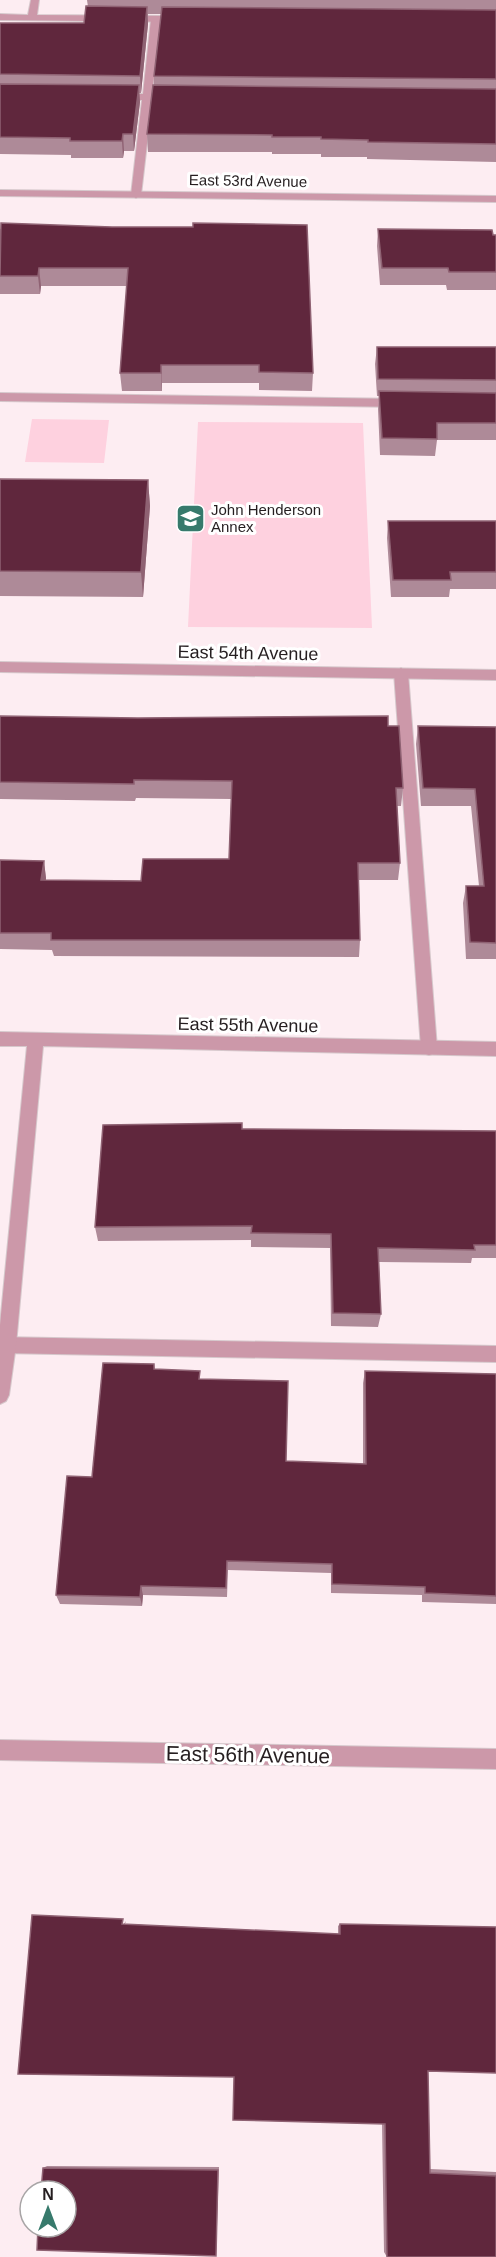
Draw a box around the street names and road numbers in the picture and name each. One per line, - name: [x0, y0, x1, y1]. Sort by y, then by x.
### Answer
- street label: East 53rd Avenue: [189, 171, 307, 190]
- street label: East 54th Avenue: [177, 642, 319, 664]
- street label: East 55th Avenue: [177, 1014, 319, 1036]
- street label: East 56th Avenue: [166, 1742, 330, 1767]

